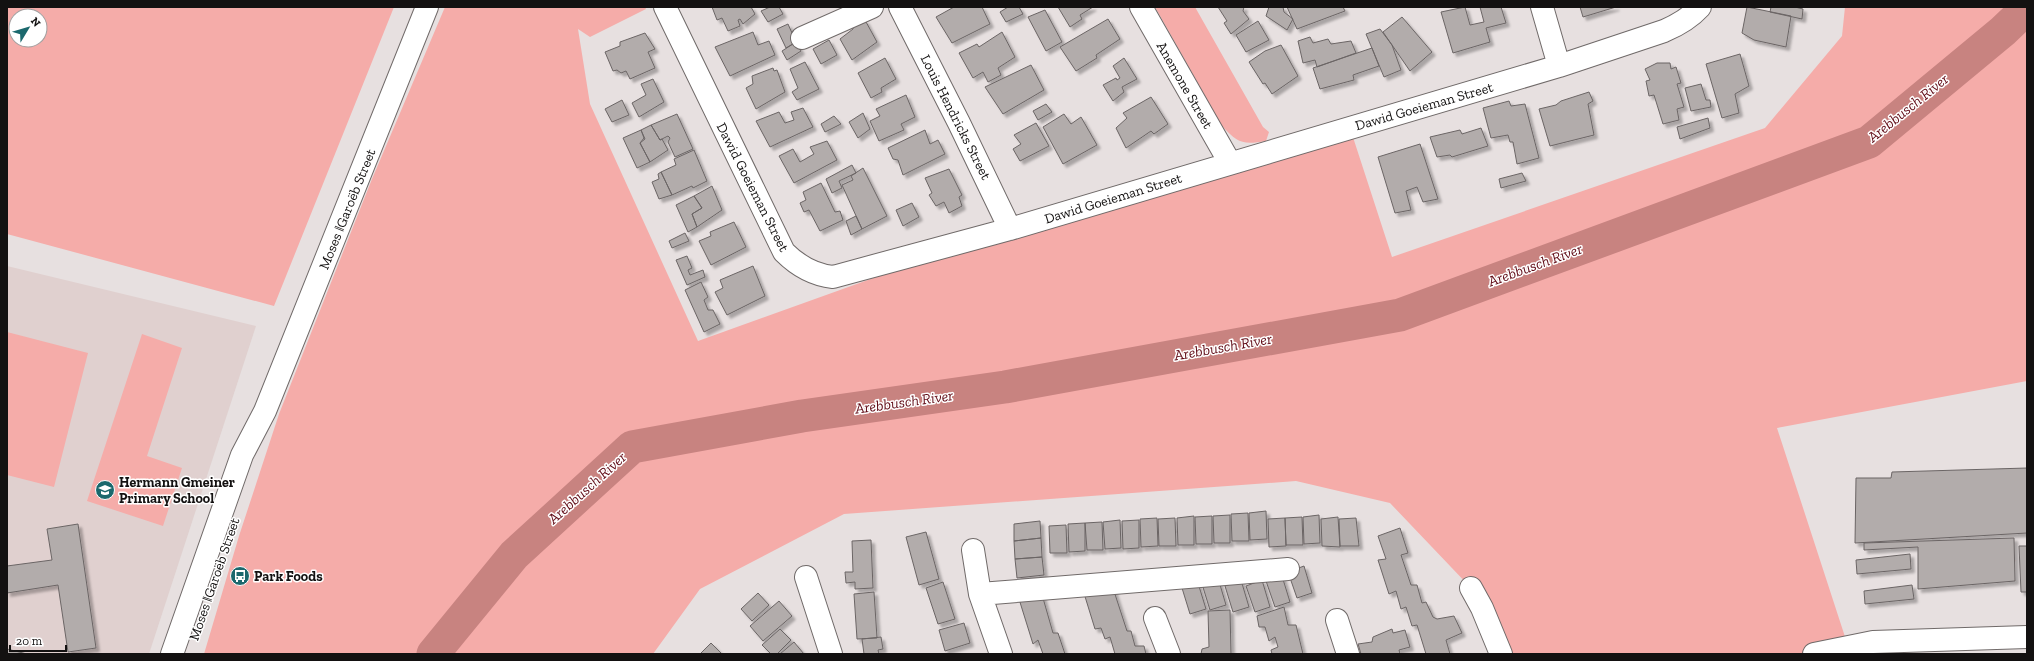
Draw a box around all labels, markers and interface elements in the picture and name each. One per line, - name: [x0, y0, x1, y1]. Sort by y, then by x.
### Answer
- north arrow: [8, 8, 48, 48]
- text: N: [28, 15, 44, 30]
- street label: Anemone Street: [1153, 39, 1217, 132]
- street label: Louis Hendricks Street: [917, 52, 995, 183]
- water label: Arebbusch River: [1863, 69, 1953, 147]
- street label: Dawid Goeieman Street: [1353, 78, 1496, 134]
- street label: Dawid Goeieman Street: [713, 120, 793, 255]
- street label: Moses ǁGaroëb Street: [315, 146, 380, 272]
- street label: Dawid Goeieman Street: [1042, 169, 1185, 227]
- water label: Arebbusch River: [1484, 239, 1585, 291]
- water label: Arebbusch River: [1172, 329, 1274, 365]
- water label: Arebbusch River: [853, 386, 955, 418]
- water label: Arebbusch River: [543, 448, 630, 528]
- place label: Hermann Gmeiner Primary School: [119, 474, 235, 507]
- school or university icon: Hermann Gmeiner Primary School: [94, 479, 116, 501]
- street label: Moses ǁGaroëb Street: [185, 515, 244, 643]
- bus stop icon: Park Foods: [229, 565, 251, 587]
- place label: Park Foods: [254, 568, 323, 585]
- scale bar: [10, 627, 66, 653]
- text: 20 m: [16, 634, 43, 648]

